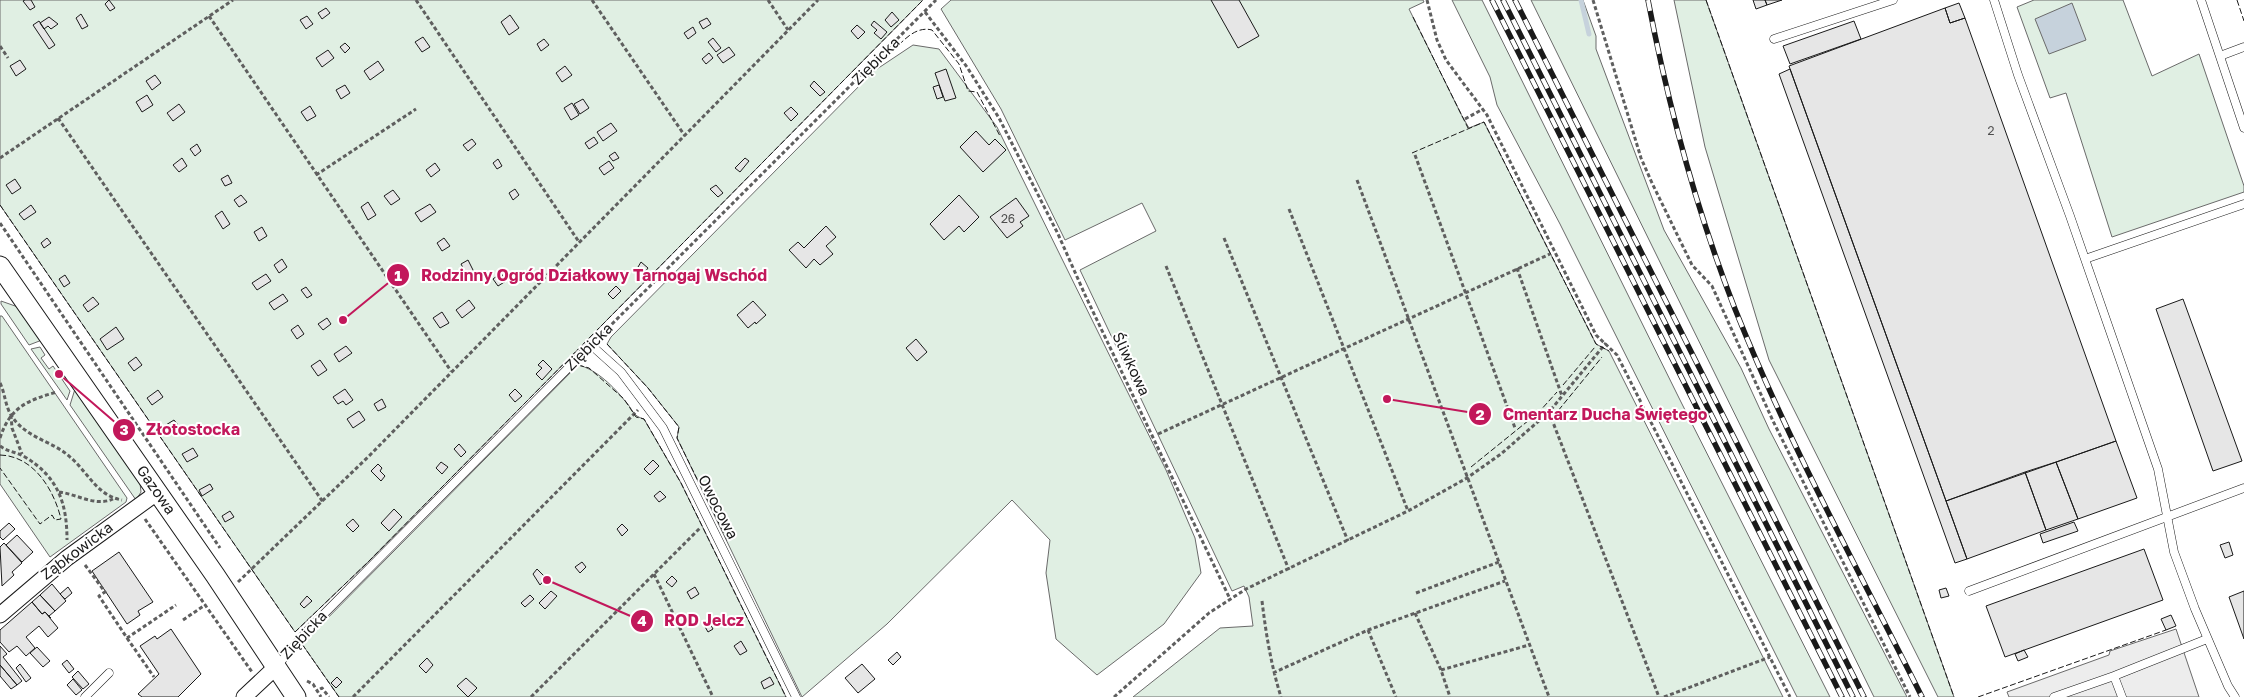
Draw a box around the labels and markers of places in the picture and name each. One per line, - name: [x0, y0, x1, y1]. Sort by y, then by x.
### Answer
- callout: Rodzinny Ogród Działkowy Tarnogaj Wschód: [386, 260, 777, 291]
- callout: Cmentarz Ducha Świętego: [1467, 399, 1717, 430]
- callout: Złotostocka: [111, 414, 250, 445]
- callout: ROD Jelcz: [629, 605, 754, 636]

